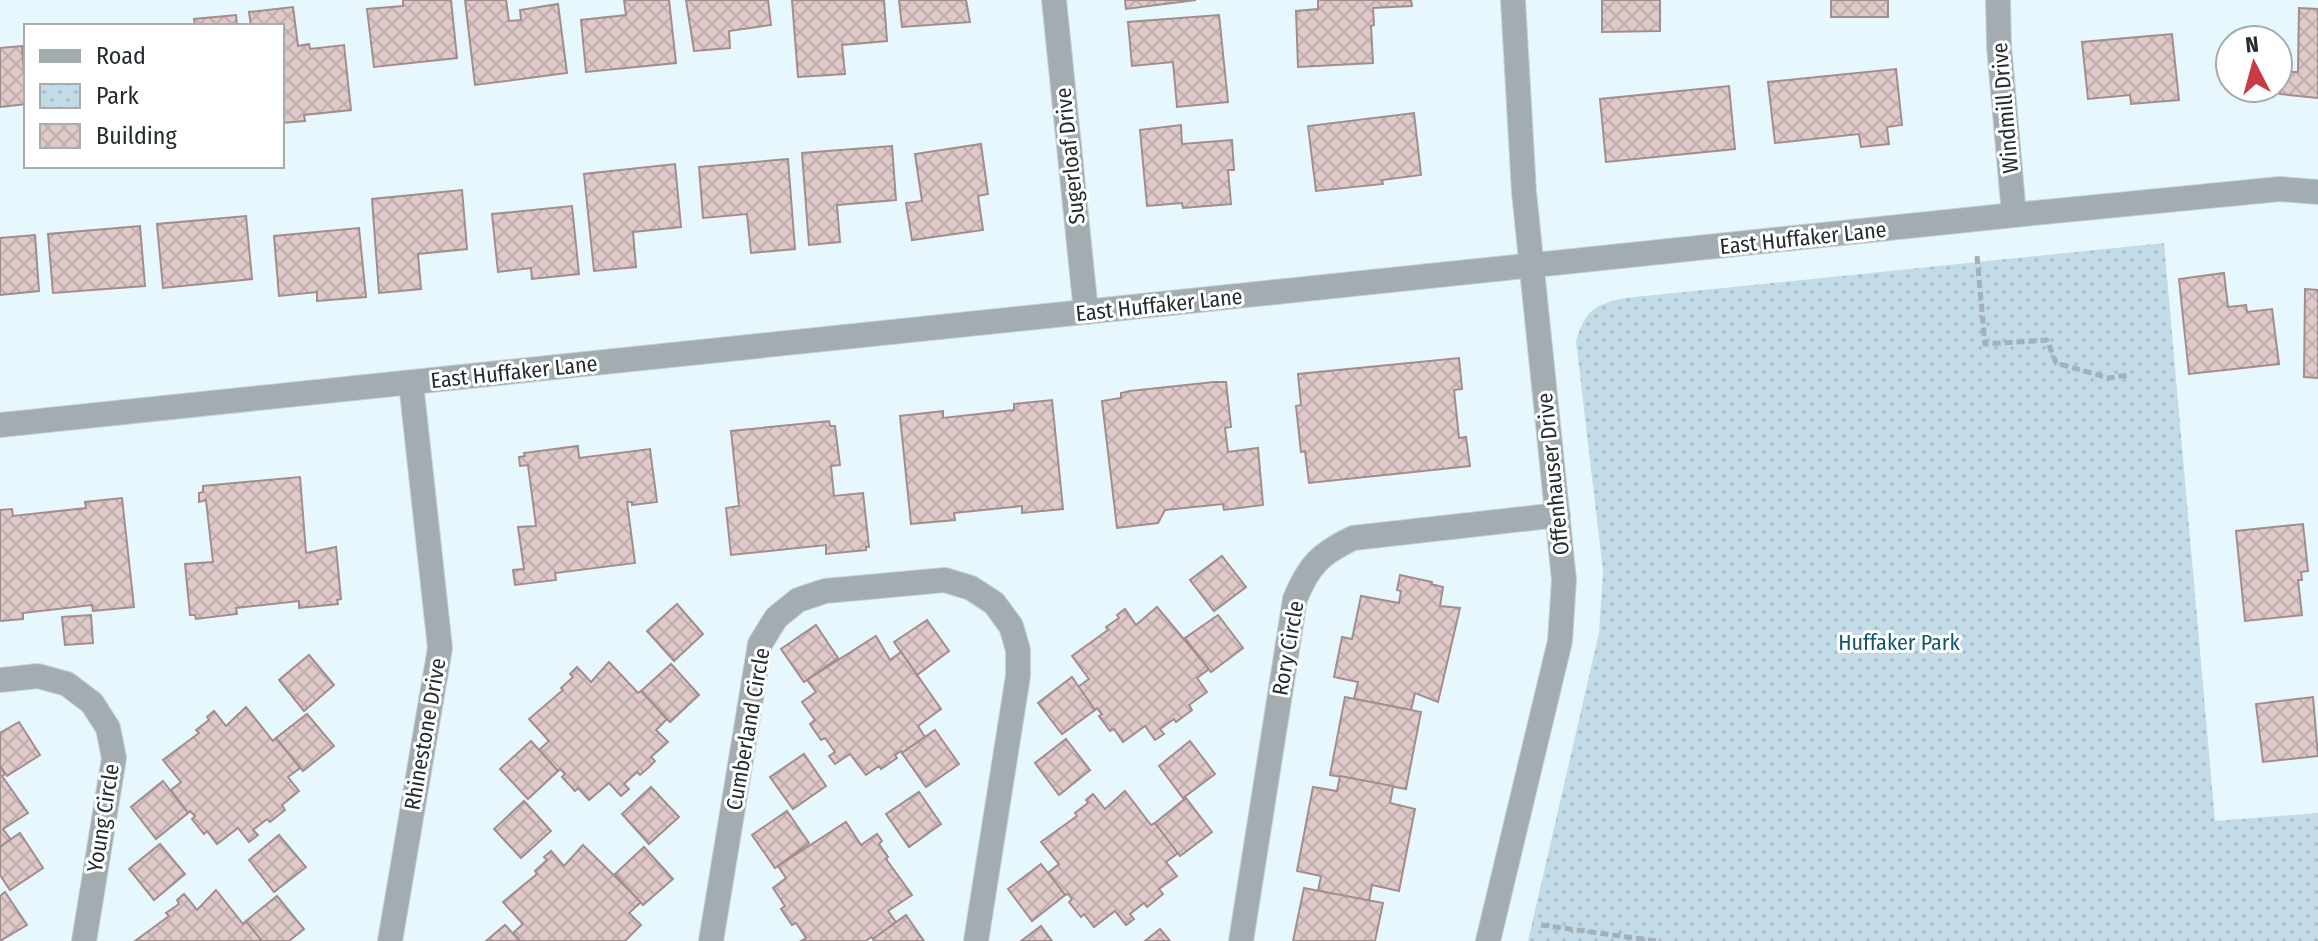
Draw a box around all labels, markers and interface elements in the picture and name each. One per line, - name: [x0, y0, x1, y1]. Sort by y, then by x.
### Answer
- legend: [24, 24, 284, 168]
- north arrow: [2214, 24, 2294, 104]
- text: N: [2244, 30, 2260, 59]
- street label: Windmill Drive: [1986, 41, 2024, 175]
- text: Road: [96, 42, 146, 70]
- text: Park: [96, 82, 139, 110]
- street label: Sugerloaf Drive: [1049, 86, 1091, 226]
- text: Building: [96, 122, 178, 150]
- street label: East Huffaker Lane: [1718, 216, 1888, 260]
- street label: East Huffaker Lane: [1074, 283, 1244, 327]
- street label: East Huffaker Lane: [429, 350, 599, 394]
- street label: Offenhauser Drive: [1531, 391, 1575, 557]
- street label: Rory Circle: [1266, 599, 1310, 697]
- park label: Huffaker Park: [1838, 629, 1960, 656]
- street label: Cumberland Circle: [720, 646, 776, 812]
- street label: Rhinestone Drive: [398, 656, 452, 812]
- street label: Young Circle: [81, 762, 125, 874]

